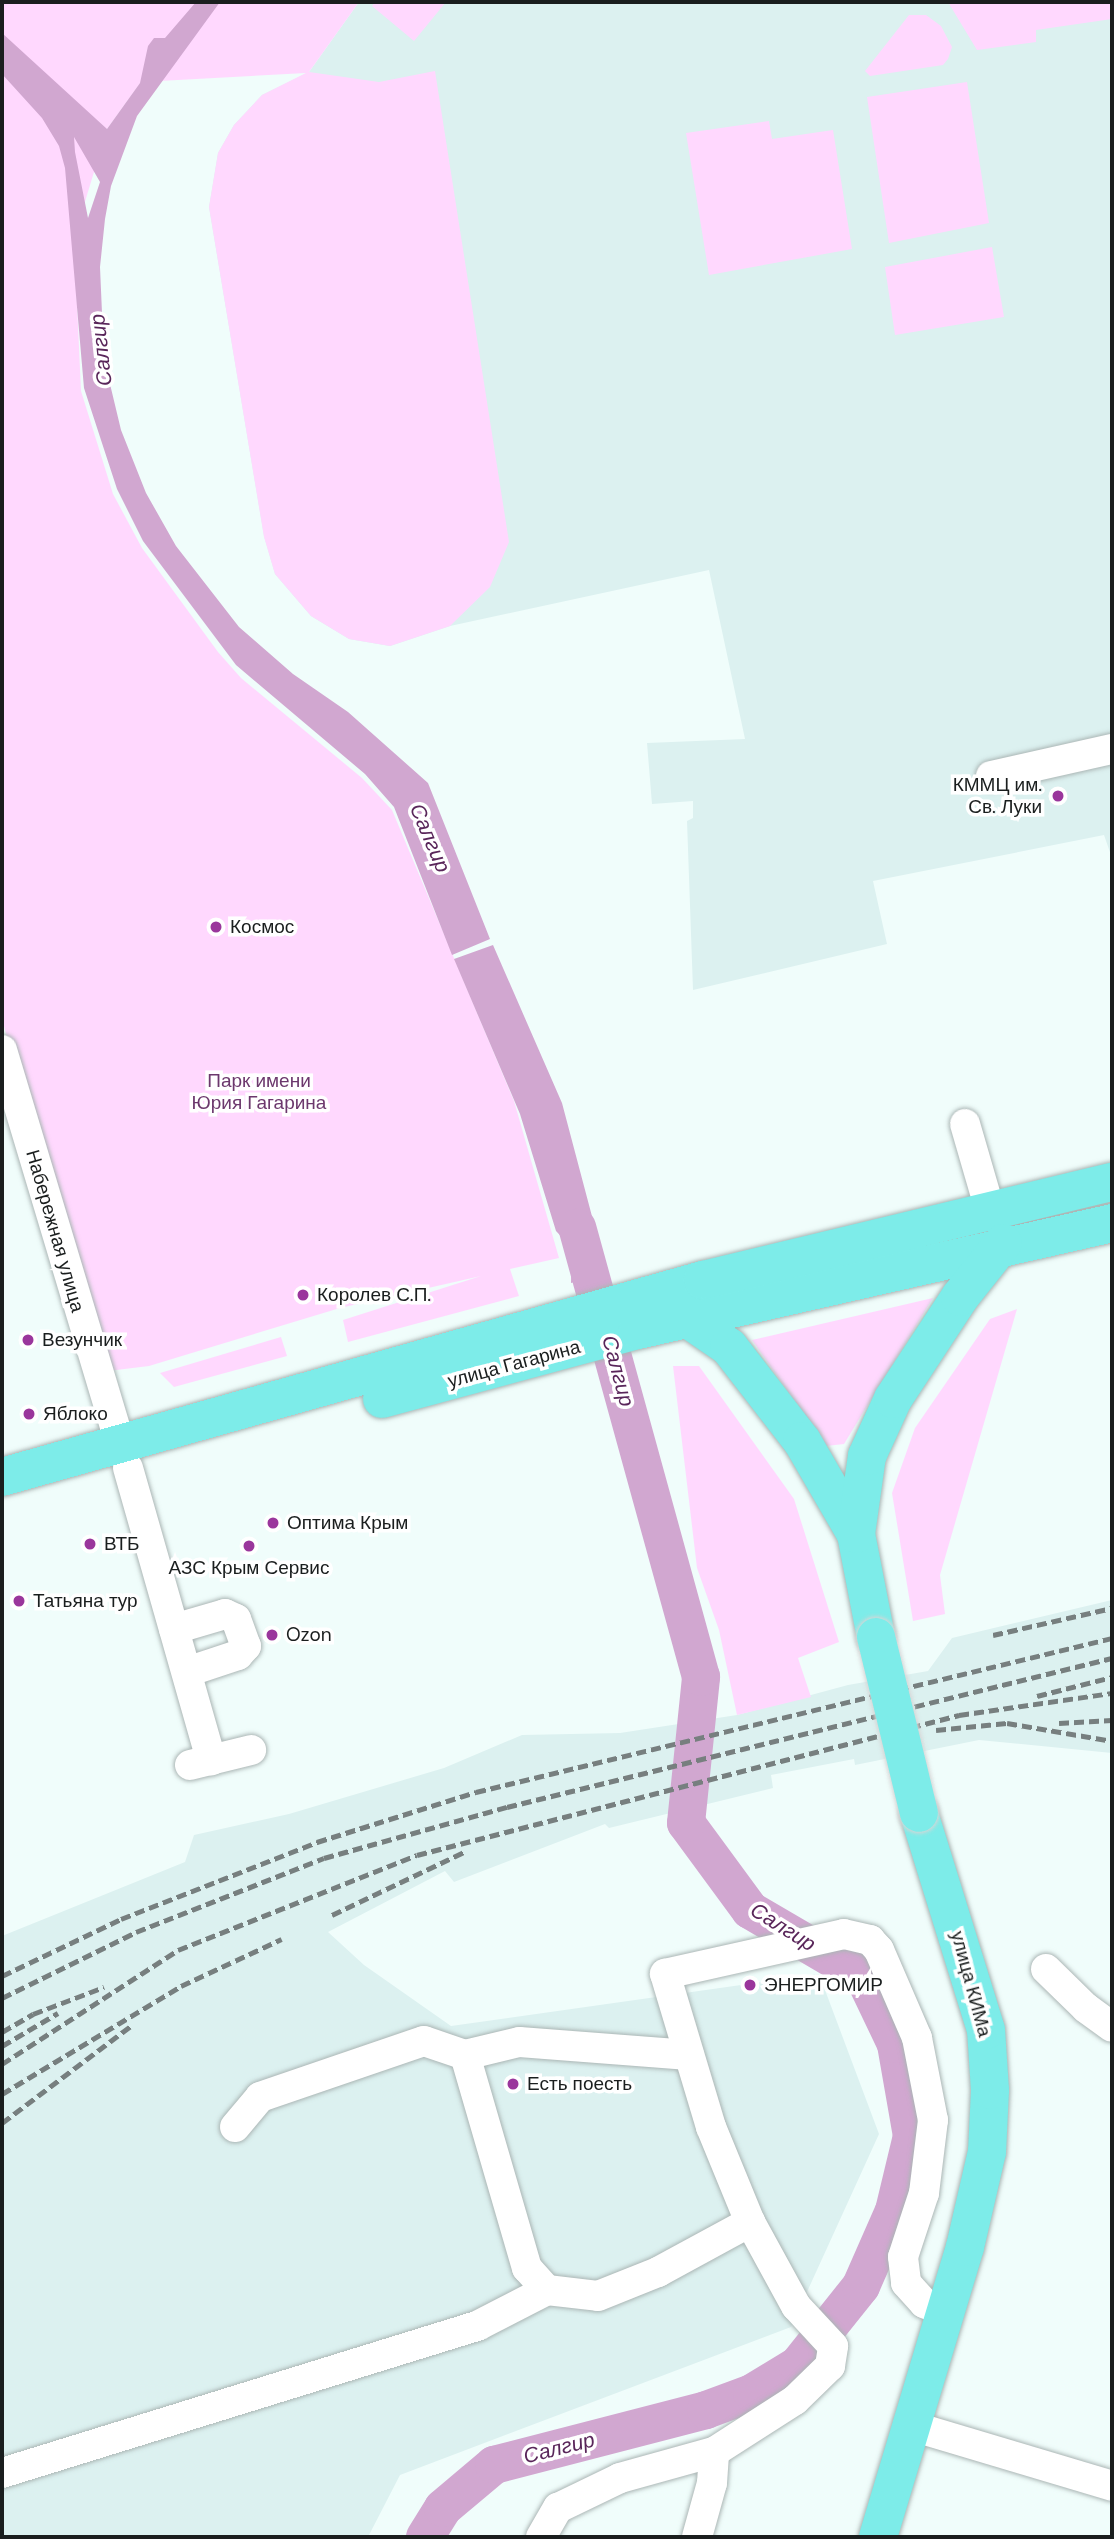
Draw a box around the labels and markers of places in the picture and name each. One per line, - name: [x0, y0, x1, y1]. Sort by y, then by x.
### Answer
- place label: КММЦ им. Св. Луки: [953, 774, 1042, 818]
- marker: КММЦ им. Св. Луки: [1048, 786, 1068, 806]
- place label: Космос: [230, 916, 294, 938]
- marker: Космос: [208, 919, 224, 935]
- place label: Королев С.П.: [317, 1284, 431, 1306]
- marker: Королев С.П.: [295, 1287, 311, 1303]
- place label: Везунчик: [42, 1329, 122, 1351]
- marker: Везунчик: [20, 1332, 36, 1348]
- place label: Яблоко: [43, 1403, 108, 1425]
- marker: Яблоко: [21, 1406, 37, 1422]
- place label: Оптима Крым: [287, 1512, 408, 1534]
- marker: Оптима Крым: [265, 1515, 281, 1531]
- place label: ВТБ: [104, 1533, 139, 1555]
- marker: ВТБ: [82, 1536, 98, 1552]
- marker: АЗС Крым Сервис: [241, 1538, 257, 1554]
- place label: АЗС Крым Сервис: [169, 1557, 329, 1579]
- place label: Татьяна тур: [33, 1590, 138, 1612]
- marker: Татьяна тур: [11, 1593, 27, 1609]
- place label: Ozon: [286, 1624, 332, 1646]
- marker: Ozon: [264, 1627, 280, 1643]
- place label: ЭНЕРГОМИР: [764, 1974, 883, 1996]
- marker: ЭНЕРГОМИР: [742, 1977, 758, 1993]
- place label: Есть поесть: [527, 2073, 632, 2095]
- marker: Есть поесть: [505, 2076, 521, 2092]

